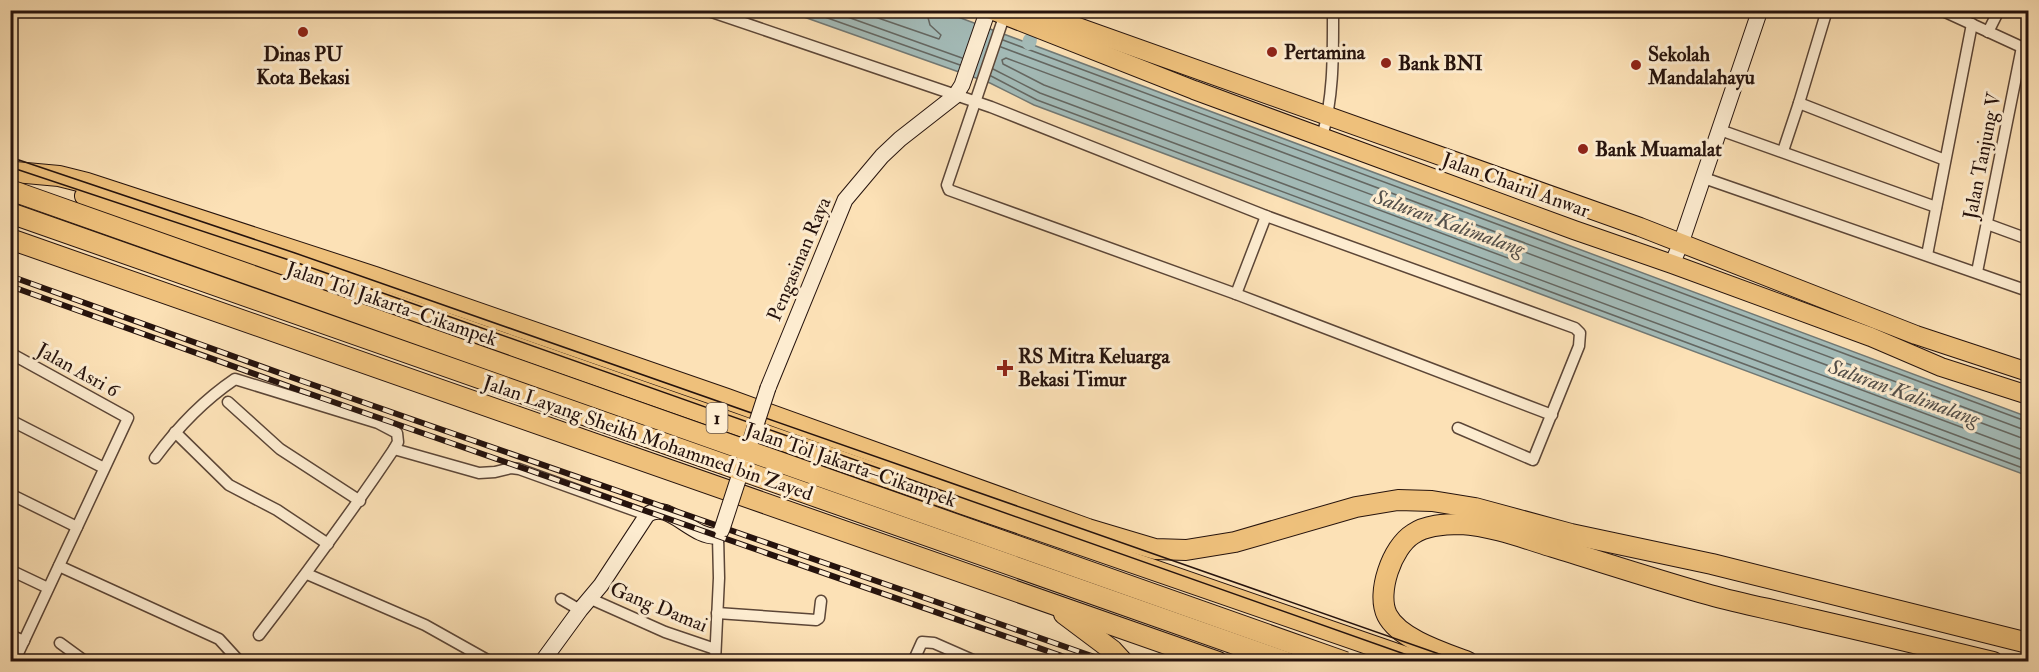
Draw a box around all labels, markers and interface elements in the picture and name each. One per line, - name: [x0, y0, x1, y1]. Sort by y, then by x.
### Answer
- marker: Dinas PU Kota Bekasi: [296, 25, 310, 39]
- place label: Pertamina: [1284, 40, 1366, 65]
- place label: Dinas PU Kota Bekasi: [256, 42, 350, 90]
- place label: Sekolah Mandalahayu: [1647, 42, 1755, 91]
- marker: Pertamina: [1265, 45, 1279, 59]
- place label: Bank BNI: [1398, 51, 1483, 76]
- marker: Bank BNI: [1379, 56, 1393, 70]
- marker: Sekolah Mandalahayu: [1629, 58, 1643, 72]
- street label: Jalan Tanjung V: [1957, 90, 2007, 222]
- place label: Bank Muamalat: [1595, 137, 1722, 162]
- marker: Bank Muamalat: [1576, 142, 1590, 156]
- street label: Jalan Chairil Anwar: [1438, 146, 1594, 223]
- water label: Saluran Kalimalang: [1369, 183, 1529, 263]
- street label: Pengasinan Raya: [762, 192, 837, 325]
- street label: Jalan Tol Jakarta–Cikampek: [282, 256, 501, 353]
- street label: Jalan Asri 6: [32, 337, 124, 403]
- place label: RS Mitra Keluarga Bekasi Timur: [1018, 344, 1170, 392]
- water label: Saluran Kalimalang: [1824, 353, 1984, 433]
- marker: RS Mitra Keluarga Bekasi Timur: [996, 359, 1014, 377]
- street label: Jalan Layang Sheikh Mohammed bin Zayed: [479, 369, 816, 506]
- road number: 1: [706, 403, 728, 433]
- street label: Jalan Tol Jakarta–Cikampek: [741, 417, 960, 514]
- street label: Gang Damai: [607, 576, 711, 638]

